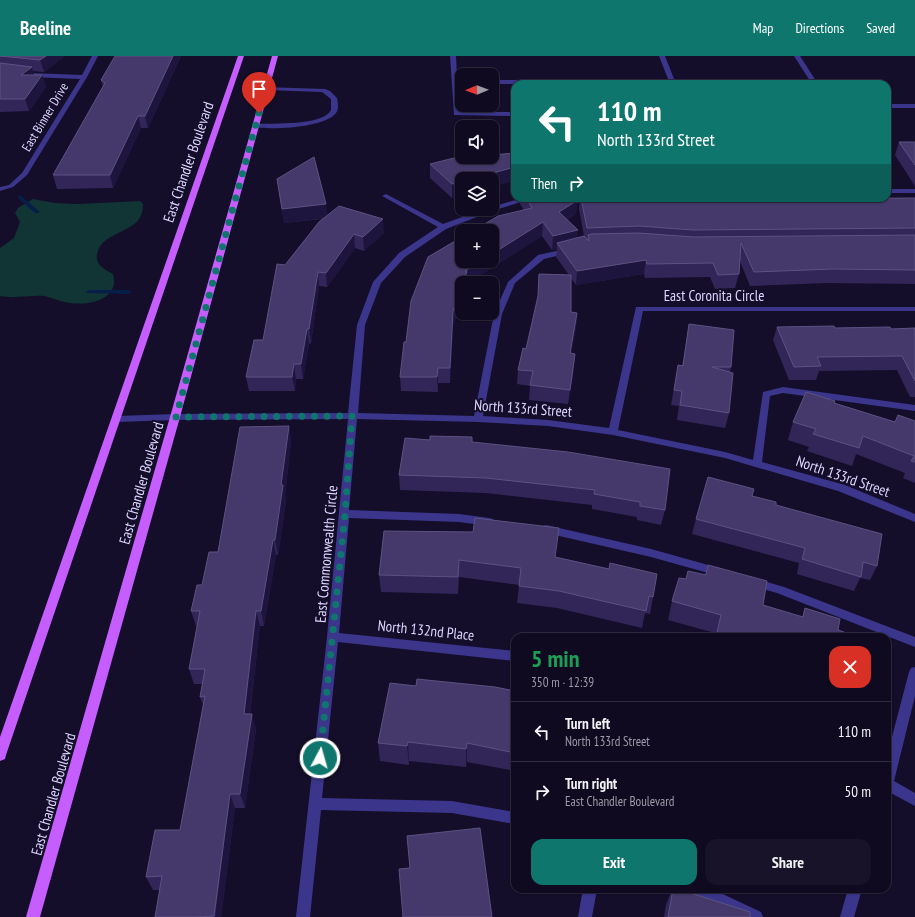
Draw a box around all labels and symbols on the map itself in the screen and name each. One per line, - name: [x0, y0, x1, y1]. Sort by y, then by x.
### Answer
- north arrow: [455, 68, 499, 112]
- pin: [242, 72, 276, 113]
- street label: East Binner Drive: [18, 80, 72, 154]
- street label: East Chandler Boulevard: [158, 99, 218, 225]
- street label: East Coronita Circle: [664, 286, 764, 305]
- street label: North 133rd Street: [473, 395, 573, 421]
- street label: East Chandler Boulevard: [114, 420, 168, 546]
- street label: North 133rd Street: [794, 451, 892, 501]
- street label: East Commonwealth Circle: [311, 484, 341, 624]
- street label: North 132nd Place: [377, 615, 475, 645]
- street label: East Chandler Boulevard: [26, 731, 80, 857]
- position arrow: [299, 737, 341, 779]

